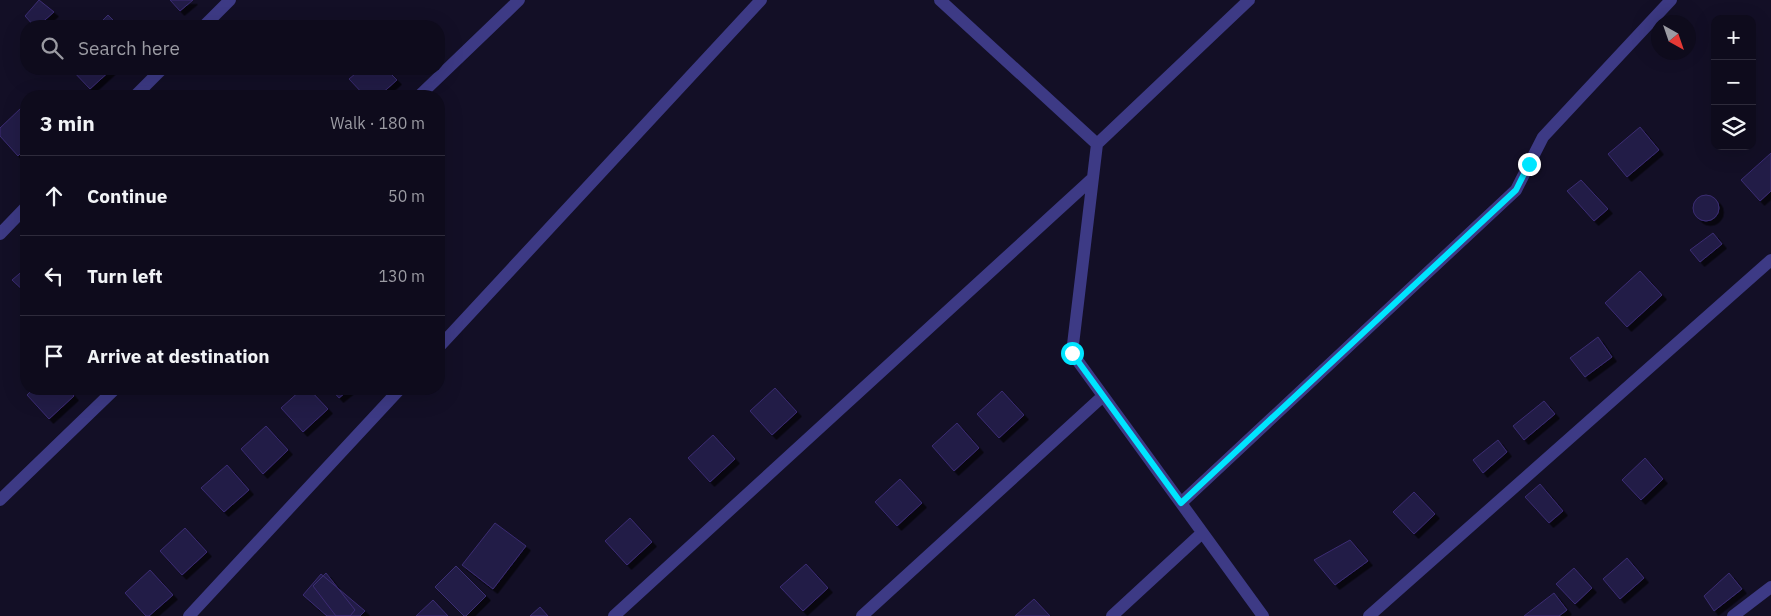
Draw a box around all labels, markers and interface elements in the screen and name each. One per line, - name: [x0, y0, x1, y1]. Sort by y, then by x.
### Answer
- north arrow: [1651, 15, 1696, 60]
- map controls: [1711, 15, 1756, 150]
- button: +: [1711, 15, 1756, 60]
- search box: [20, 20, 445, 75]
- icon: search: [38, 34, 66, 62]
- text: Search here: [78, 36, 180, 60]
- button: −: [1711, 60, 1756, 105]
- button: layers: [1711, 105, 1756, 150]
- text: 3 min: [40, 109, 95, 137]
- text: Walk · 180 m: [330, 113, 425, 133]
- route end: [1518, 153, 1541, 176]
- icon: ahead: [40, 182, 68, 210]
- text: Continue: [87, 184, 167, 208]
- text: 50 m: [388, 186, 425, 206]
- icon: left: [40, 262, 68, 290]
- text: Turn left: [87, 264, 163, 288]
- text: 130 m: [378, 266, 425, 286]
- icon: arrive: [40, 342, 68, 370]
- route start: [1061, 342, 1084, 365]
- text: Arrive at destination: [87, 344, 270, 368]

